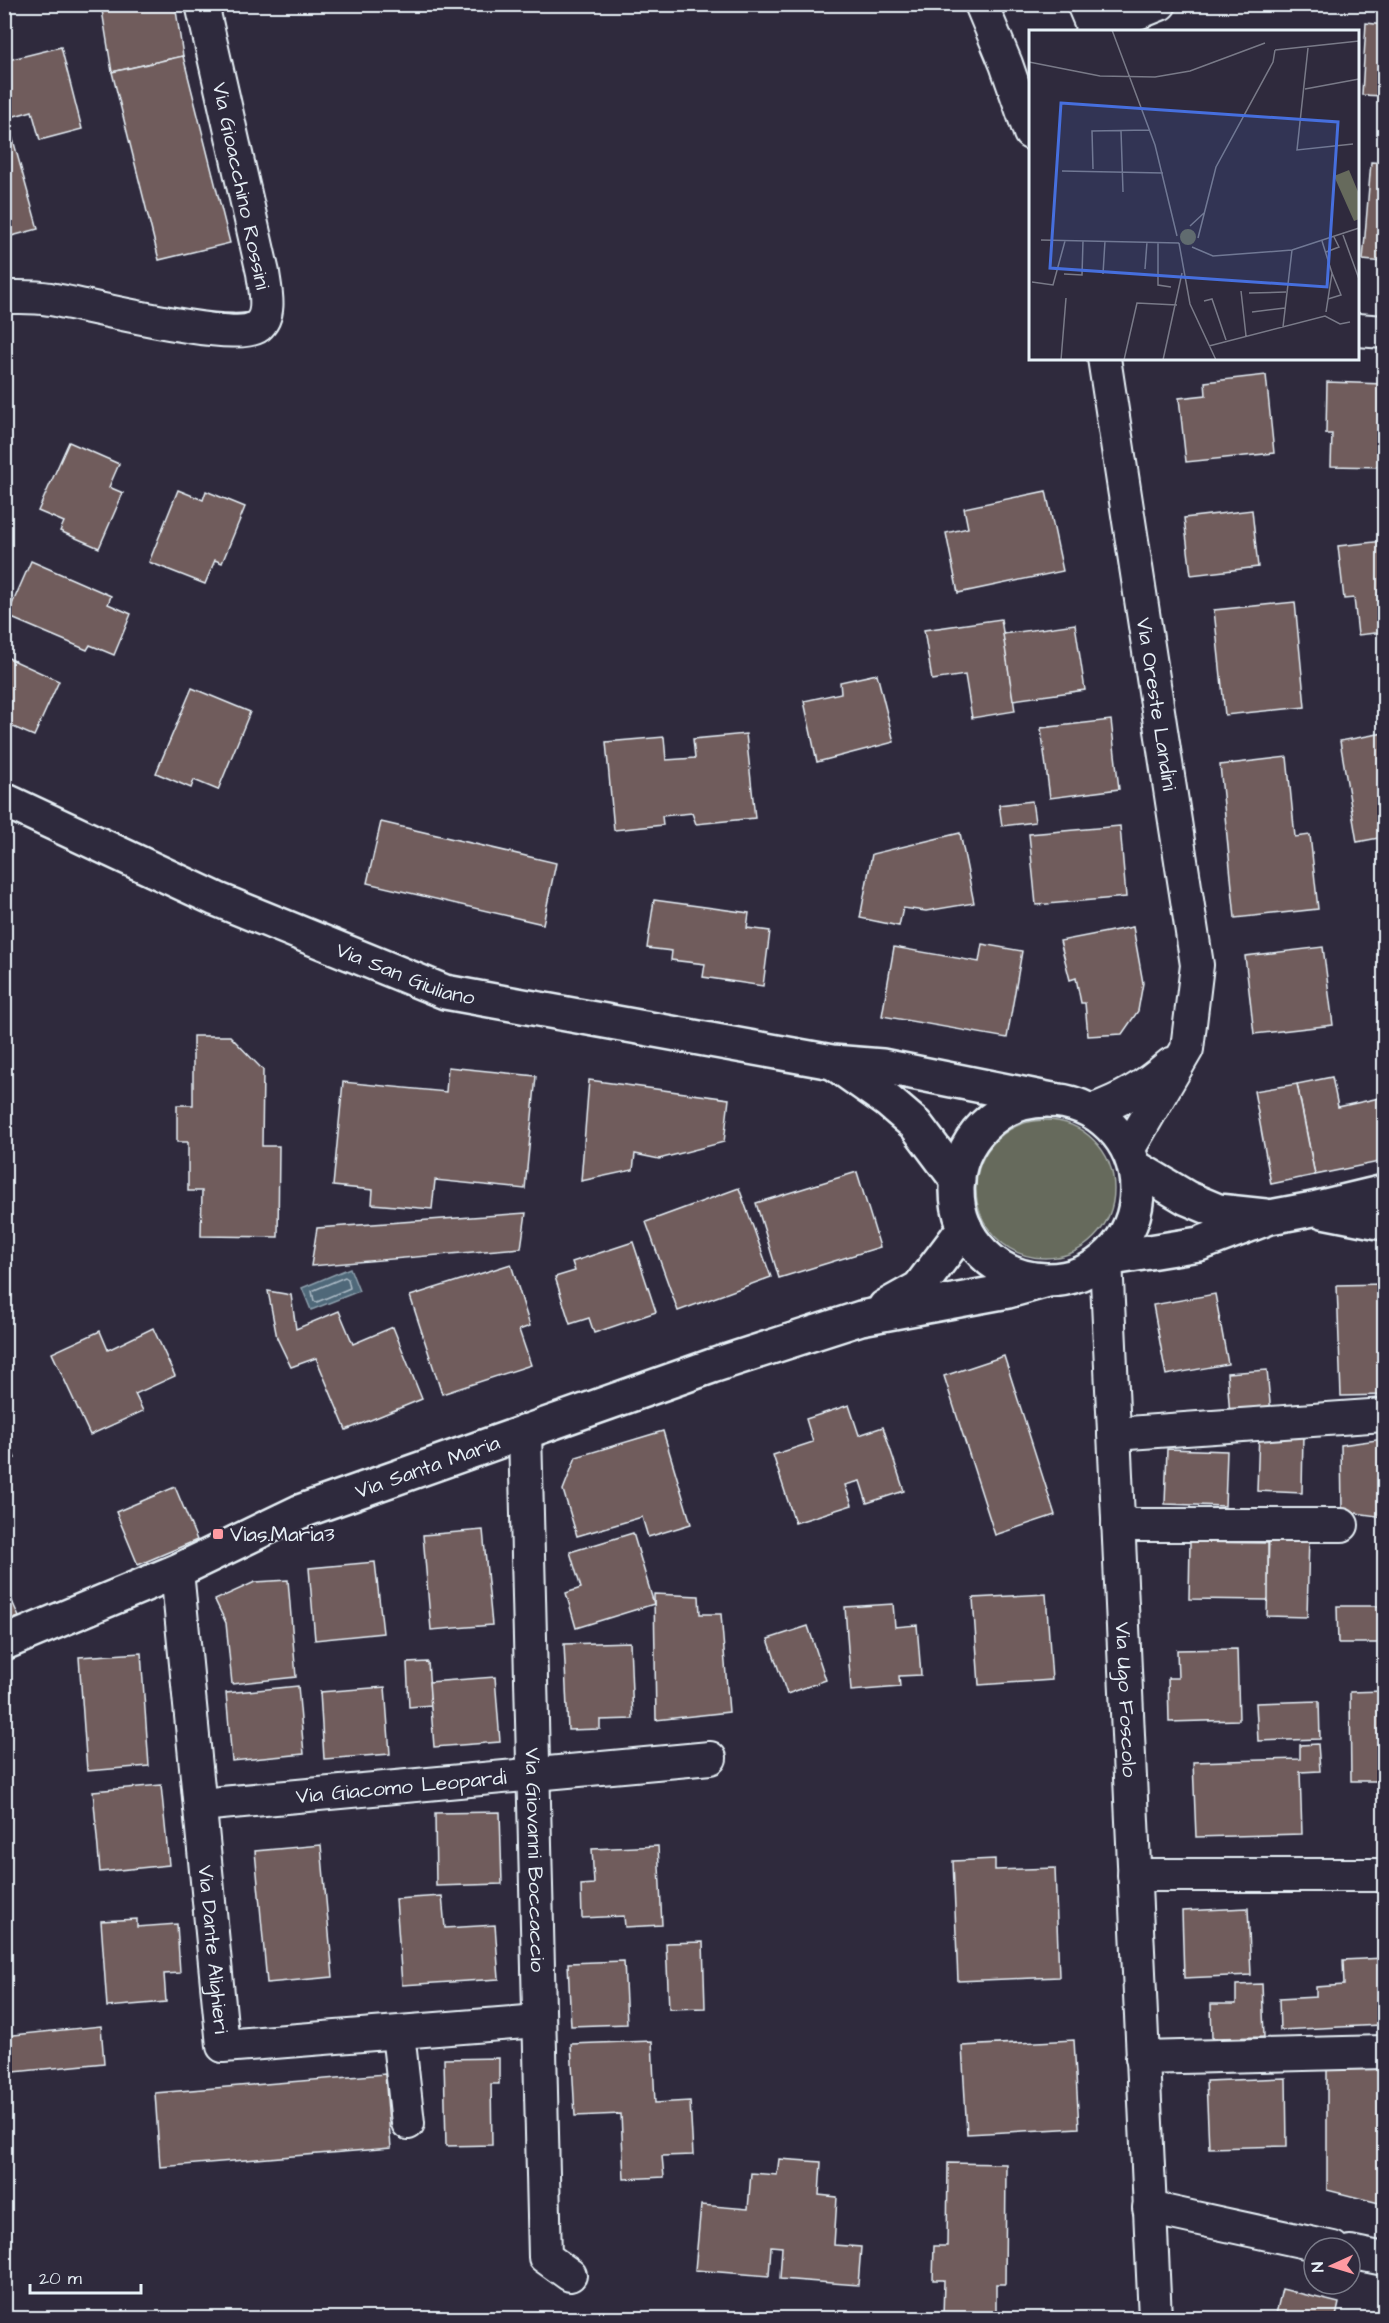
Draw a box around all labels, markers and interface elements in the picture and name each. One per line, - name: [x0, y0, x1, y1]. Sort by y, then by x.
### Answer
- inset map: [1029, 30, 1359, 360]
- street label: Via Gioacchino Rossini: [205, 80, 277, 292]
- street label: Via Oreste Landini: [1129, 615, 1185, 793]
- street label: Via San Giuliano: [332, 935, 477, 1012]
- street label: Via Santa Maria: [351, 1428, 504, 1506]
- place label: Vias.Maria3: [230, 1520, 335, 1549]
- marker: Vias.Maria3: [211, 1527, 225, 1541]
- street label: Via Ugo Foscolo: [1108, 1621, 1144, 1778]
- street label: Via Giovanni Boccaccio: [518, 1747, 553, 1973]
- street label: Via Giacomo Leopardi: [295, 1762, 508, 1811]
- street label: Via Dante Alighieri: [191, 1864, 236, 2035]
- north arrow: [1302, 2236, 1362, 2296]
- scale bar: [30, 2257, 141, 2295]
- text: N: [1307, 2261, 1329, 2273]
- text: 20 m: [39, 2266, 82, 2291]

